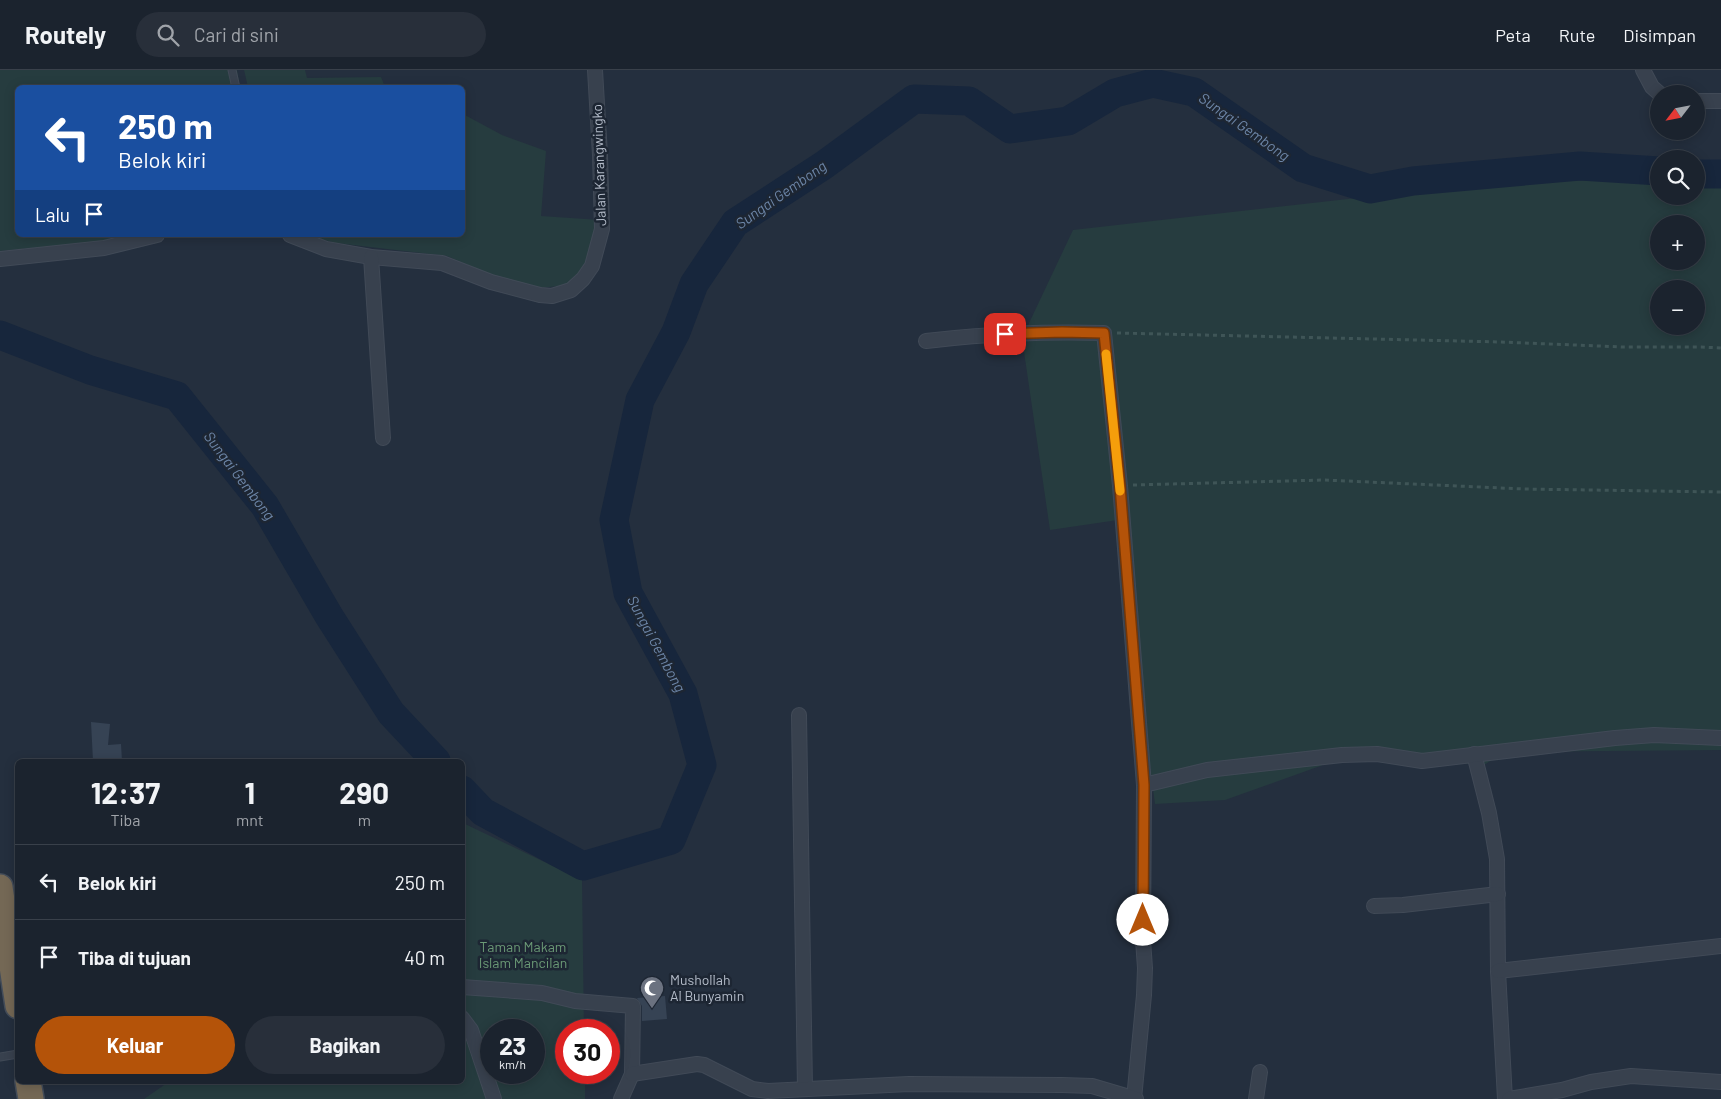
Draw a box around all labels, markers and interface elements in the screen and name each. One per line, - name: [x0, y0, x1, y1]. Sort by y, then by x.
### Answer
- search box: [136, 12, 486, 57]
- text: Routely: [25, 20, 106, 49]
- icon: search: [154, 21, 182, 49]
- text: Cari di sini: [194, 23, 279, 46]
- text: Peta: [1495, 24, 1531, 46]
- text: Rute: [1559, 24, 1595, 46]
- text: Disimpan: [1623, 24, 1696, 46]
- north arrow: [1650, 85, 1705, 140]
- map controls: [1650, 85, 1705, 335]
- water label: Sungai Gembong: [1196, 88, 1294, 164]
- text: 250 m: [118, 104, 213, 146]
- street label: Jalan Karangwingko: [588, 104, 609, 226]
- icon: left: [35, 105, 100, 170]
- text: Belok kiri: [118, 146, 206, 172]
- button: search: [1650, 150, 1705, 205]
- water label: Sungai Gembong: [732, 156, 829, 232]
- icon: arrive: [80, 200, 108, 228]
- text: Lalu: [35, 203, 70, 226]
- button: +: [1650, 215, 1705, 270]
- button: −: [1650, 280, 1705, 335]
- pin: [984, 313, 1026, 355]
- icon: arrive: [991, 320, 1019, 348]
- water label: Sungai Gembong: [201, 427, 279, 524]
- water label: Sungai Gembong: [624, 592, 690, 695]
- text: 12:37: [91, 774, 160, 810]
- text: 1: [244, 774, 255, 810]
- text: 290: [339, 774, 389, 810]
- text: Tiba: [111, 810, 140, 829]
- text: mnt: [236, 810, 264, 829]
- text: m: [358, 810, 371, 829]
- icon: left: [35, 868, 63, 896]
- text: Belok kiri: [78, 871, 156, 894]
- text: 250 m: [395, 871, 445, 894]
- position arrow: [1116, 893, 1168, 945]
- park label: Taman Makam Islam Mancilan: [479, 938, 567, 971]
- icon: arrive: [35, 943, 63, 971]
- text: Tiba di tujuan: [78, 946, 191, 969]
- text: 40 m: [404, 946, 445, 969]
- place label: Mushollah Al Bunyamin: [670, 971, 744, 1004]
- mosque icon: Mushollah Al Bunyamin: [639, 975, 665, 1009]
- button: Keluar: [35, 1016, 235, 1074]
- button: Bagikan: [245, 1016, 445, 1074]
- speed limit sign: 30: [555, 1019, 620, 1084]
- text: 23: [499, 1030, 526, 1060]
- text: km/h: [499, 1057, 526, 1071]

